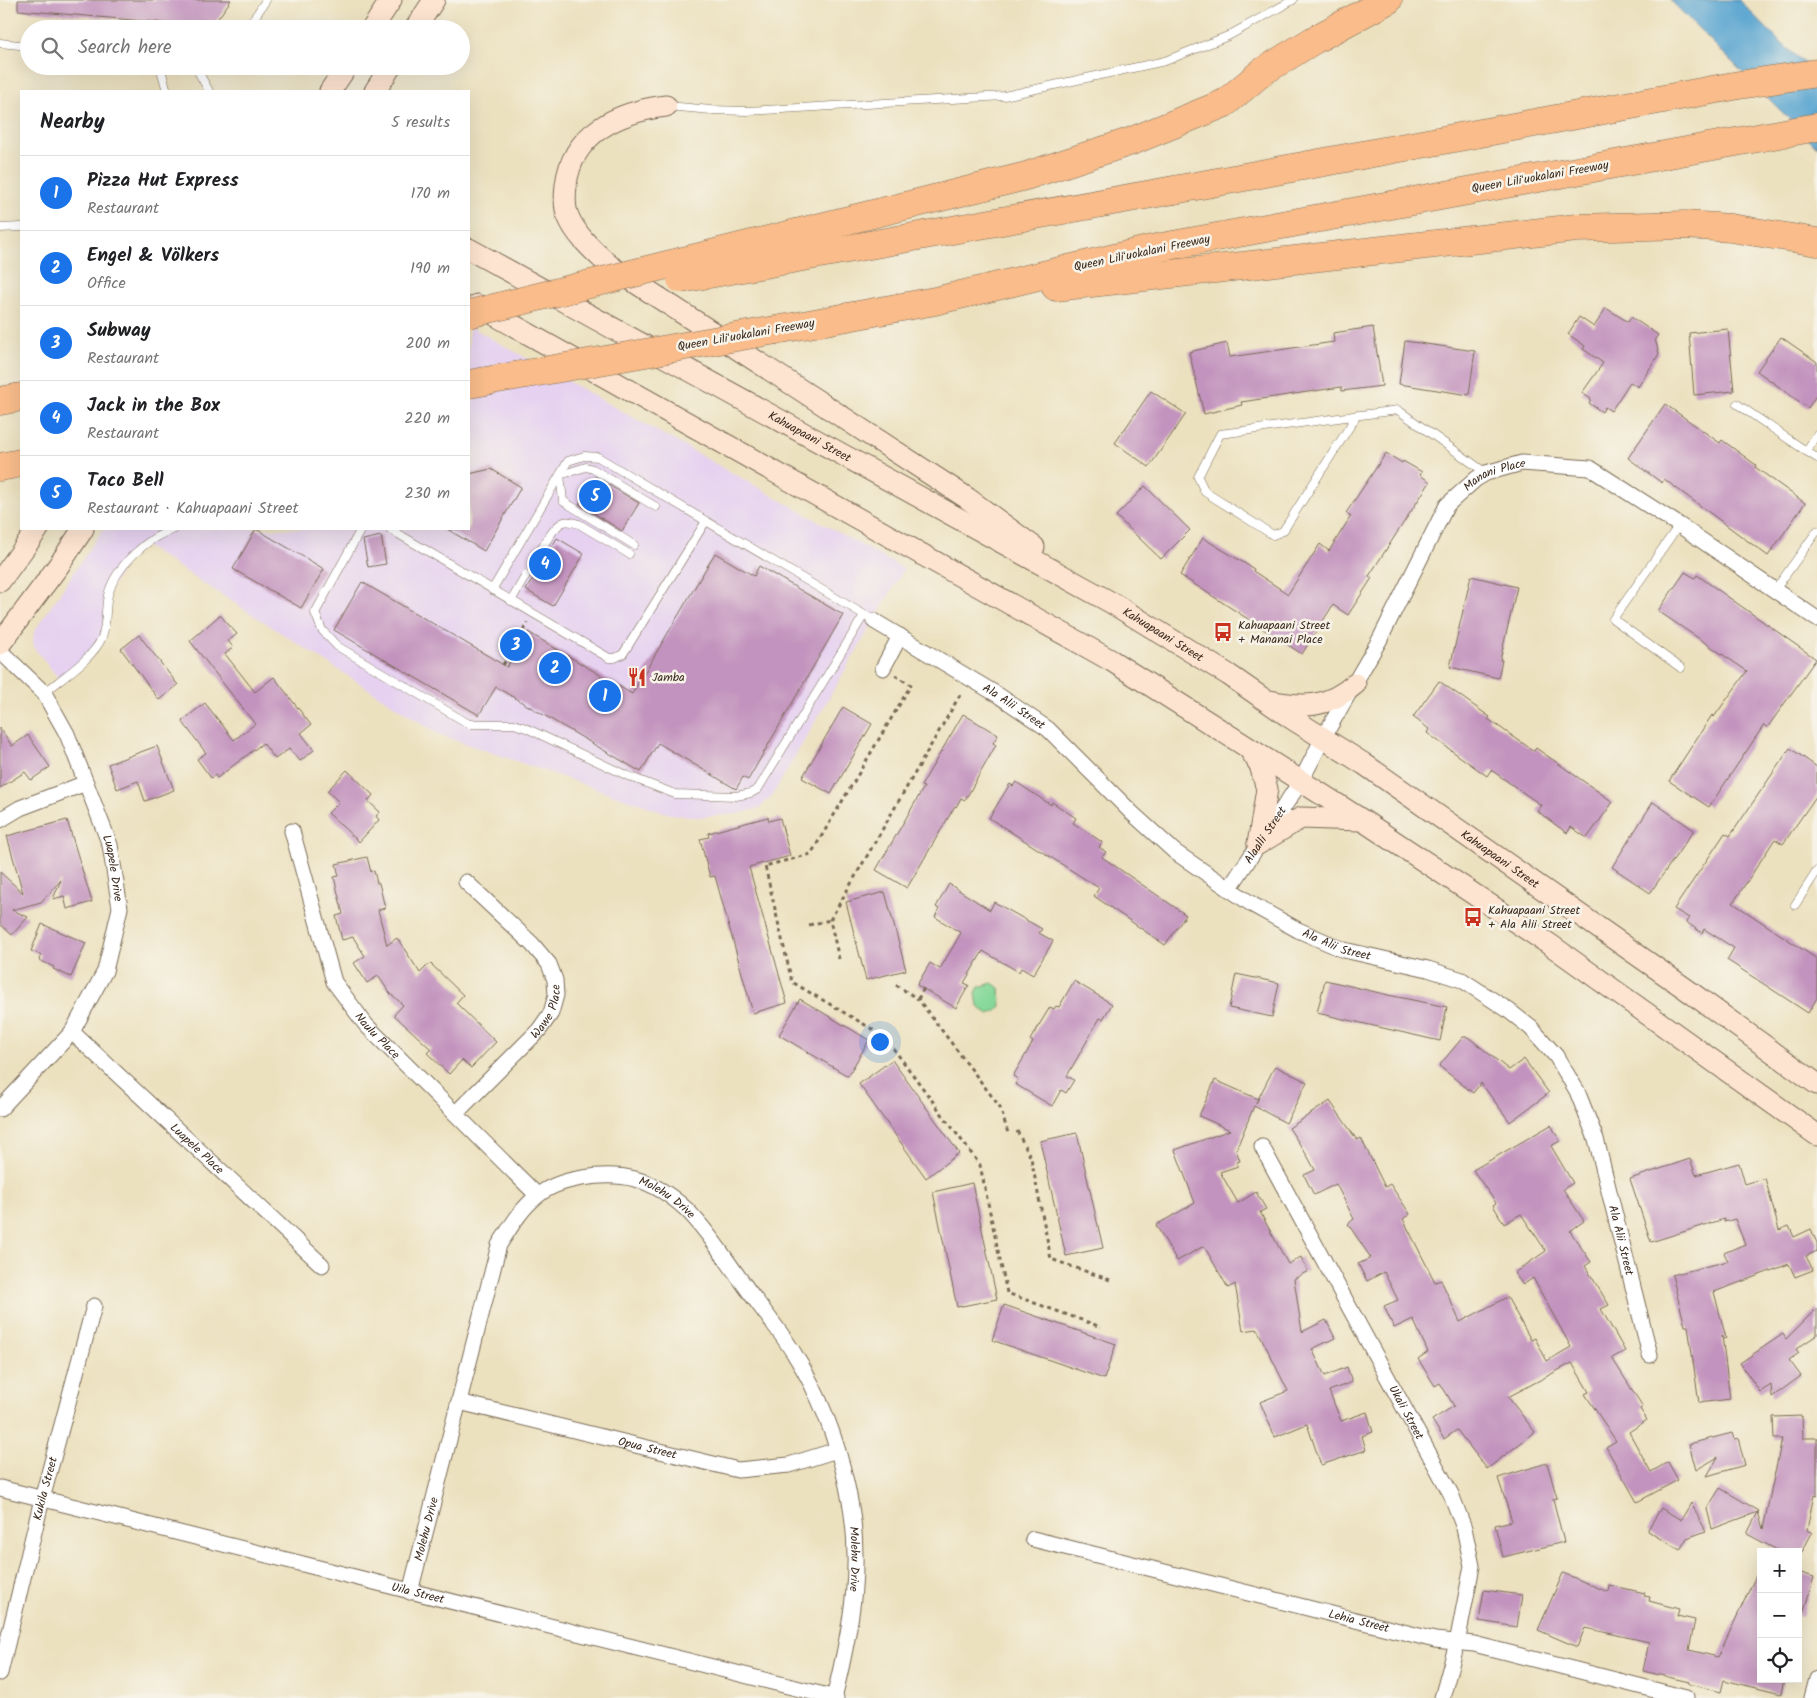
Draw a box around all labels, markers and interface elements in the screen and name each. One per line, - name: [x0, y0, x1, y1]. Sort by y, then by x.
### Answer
- search box: [20, 20, 470, 75]
- text: Search here: [78, 33, 172, 63]
- icon: search: [38, 34, 66, 62]
- text: Nearby: [40, 106, 105, 139]
- text: 5 results: [391, 110, 450, 135]
- street label: Queen Liliʻuokalani Freeway: [1470, 156, 1610, 198]
- text: Pizza Hut Express: [87, 166, 239, 196]
- text: 1: [54, 181, 58, 206]
- text: 170 m: [410, 181, 450, 206]
- text: Restaurant: [87, 196, 159, 221]
- street label: Queen Liliʻuokalani Freeway: [1072, 229, 1212, 277]
- text: Engel & Völkers: [87, 241, 219, 271]
- text: 2: [51, 256, 61, 281]
- text: 190 m: [410, 256, 450, 281]
- text: Office: [87, 271, 126, 296]
- street label: Queen Liliʻuokalani Freeway: [676, 314, 816, 356]
- text: Subway: [87, 316, 151, 346]
- text: 3: [52, 331, 60, 356]
- text: 200 m: [406, 331, 450, 356]
- text: Restaurant: [87, 346, 159, 371]
- text: Jack in the Box: [87, 391, 220, 421]
- text: 4: [52, 406, 60, 431]
- text: 220 m: [404, 406, 450, 431]
- street label: Kahuapaani Street: [765, 406, 855, 467]
- text: Restaurant: [87, 421, 159, 446]
- street label: Manani Place: [1459, 453, 1527, 496]
- text: Taco Bell: [87, 466, 164, 496]
- pin: 5: [579, 477, 611, 515]
- text: 5: [52, 481, 60, 506]
- text: 230 m: [404, 481, 450, 506]
- text: Restaurant · Kahuapaani Street: [87, 496, 299, 521]
- pin: 4: [529, 545, 561, 583]
- street label: Kahuapaani Street: [1119, 602, 1208, 667]
- place label: Kahuapaani Street + Mananai Place: [1238, 616, 1330, 649]
- bus stop icon: Kahuapaani Street + Mananai Place: [1212, 621, 1234, 643]
- pin: 3: [500, 626, 532, 664]
- pin: 2: [539, 649, 571, 687]
- restaurant icon: Jamba: [626, 666, 648, 688]
- place label: Jamba: [652, 668, 685, 687]
- pin: 1: [589, 677, 621, 715]
- street label: Ala Alii Street: [979, 678, 1050, 734]
- street label: Alaalli Street: [1239, 802, 1291, 867]
- street label: Kahuapaani Street: [1457, 825, 1543, 893]
- street label: Luapele Drive: [97, 832, 128, 903]
- place label: Kahuapaani Street + Ala Alii Street: [1488, 901, 1580, 934]
- bus stop icon: Kahuapaani Street + Ala Alii Street: [1462, 906, 1484, 928]
- street label: Ala Alii Street: [1299, 923, 1373, 965]
- street label: Wawe Place: [526, 983, 565, 1043]
- street label: Naulu Place: [350, 1008, 405, 1064]
- your location: [867, 1029, 893, 1055]
- street label: Luapele Place: [166, 1118, 229, 1179]
- street label: Molehu Drive: [636, 1171, 700, 1223]
- street label: Ala Alii Street: [1603, 1203, 1639, 1278]
- street label: Ukali Street: [1384, 1382, 1429, 1443]
- street label: Opua Street: [616, 1432, 679, 1464]
- street label: Kukila Street: [28, 1454, 63, 1522]
- street label: Molehu Drive: [409, 1494, 444, 1563]
- street label: Molehu Drive: [844, 1526, 865, 1593]
- map controls: [1757, 1548, 1802, 1683]
- button: +: [1757, 1548, 1802, 1593]
- street label: Uila Street: [390, 1577, 447, 1609]
- button: −: [1757, 1593, 1802, 1638]
- street label: Lehia Street: [1326, 1604, 1392, 1638]
- button: locate: [1757, 1638, 1802, 1683]

